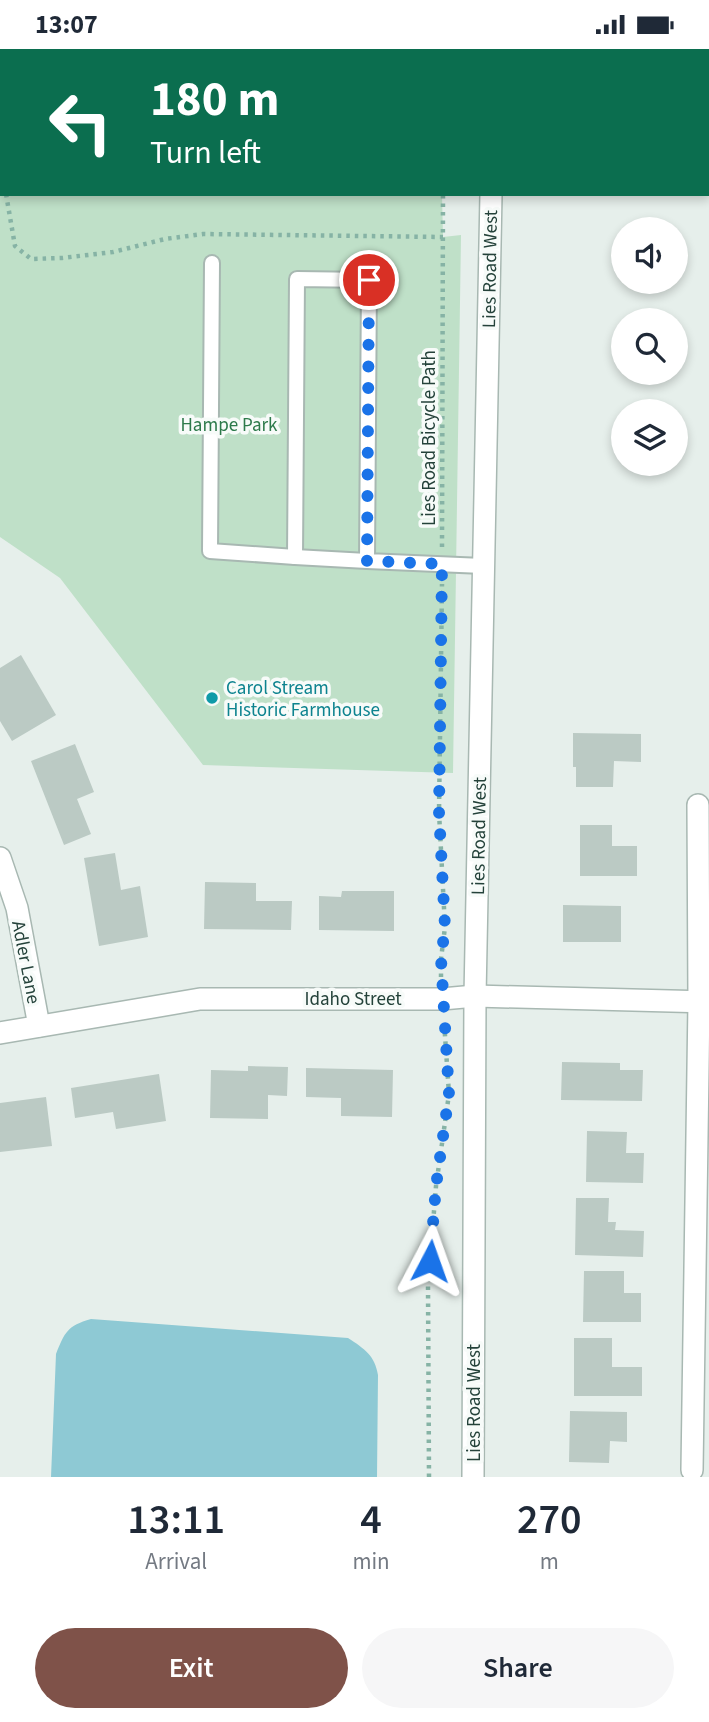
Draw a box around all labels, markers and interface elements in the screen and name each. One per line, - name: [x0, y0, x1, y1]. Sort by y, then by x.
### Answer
- text: 13:07: [35, 6, 98, 43]
- text: 180 m: [150, 65, 279, 135]
- icon: left: [35, 77, 126, 168]
- text: Turn left: [150, 130, 261, 176]
- street label: Lies Road West: [476, 209, 505, 328]
- map controls: [611, 217, 688, 476]
- button: sound: [611, 217, 688, 294]
- pin: [339, 250, 399, 310]
- icon: arrive: [350, 261, 388, 299]
- button: search: [611, 308, 688, 385]
- street label: Lies Road Bicycle Path: [416, 350, 443, 526]
- button: layers: [611, 399, 688, 476]
- park label: Hampe Park: [180, 412, 278, 439]
- place label: Carol Stream Historic Farmhouse: [226, 675, 380, 724]
- marker: Carol Stream Historic Farmhouse: [204, 690, 220, 706]
- street label: Lies Road West: [465, 776, 494, 895]
- street label: Adler Lane: [4, 918, 47, 1006]
- street label: Idaho Street: [304, 986, 402, 1013]
- position arrow: [393, 1224, 467, 1298]
- street label: Lies Road West: [461, 1343, 488, 1462]
- text: 13:11: [127, 1490, 225, 1550]
- text: 4: [360, 1490, 382, 1550]
- text: 270: [517, 1490, 582, 1550]
- text: Arrival: [145, 1545, 207, 1578]
- text: min: [352, 1545, 390, 1578]
- text: m: [540, 1545, 559, 1578]
- button: Exit: [35, 1628, 348, 1708]
- button: Share: [362, 1628, 674, 1708]

